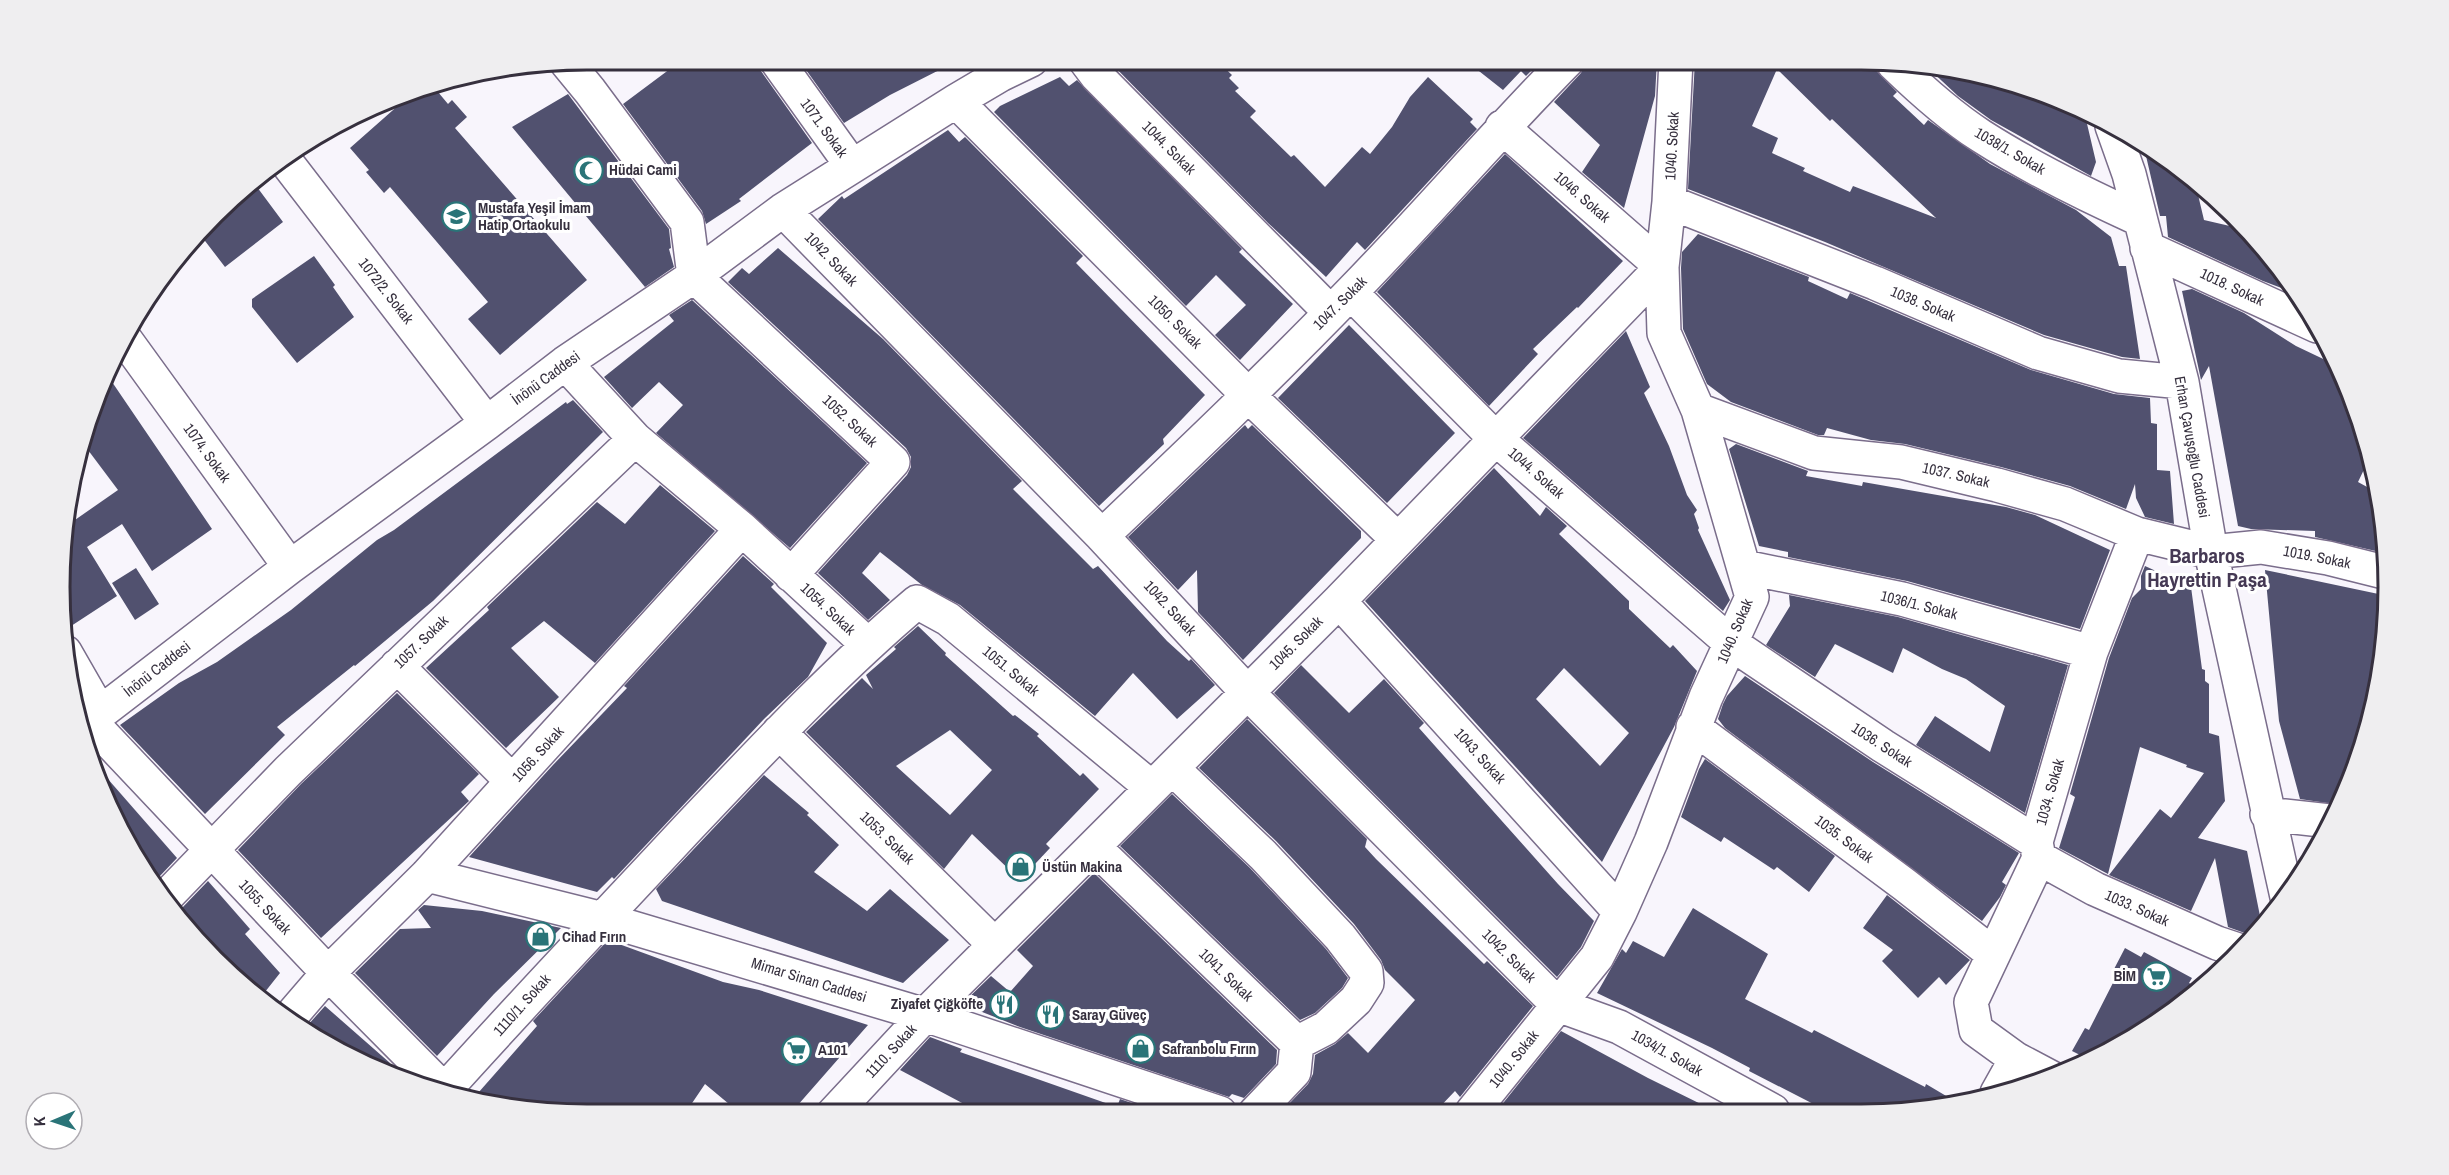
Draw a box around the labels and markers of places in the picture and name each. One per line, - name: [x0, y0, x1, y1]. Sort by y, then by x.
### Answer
- mosque icon: Hüdai Cami: [572, 154, 604, 186]
- place label: Hüdai Cami: [609, 159, 677, 180]
- place label: Mustafa Yeşil İmam Hatip Ortaokulu: [478, 197, 591, 235]
- school or university icon: Mustafa Yeşil İmam Hatip Ortaokulu: [441, 201, 473, 233]
- shop icon: Üstün Makina: [1005, 851, 1037, 883]
- place label: Üstün Makina: [1042, 856, 1122, 877]
- shop icon: Cihad Fırın: [525, 921, 557, 953]
- place label: Cihad Fırın: [562, 926, 626, 947]
- supermarket icon: BİM: [2141, 960, 2173, 992]
- place label: BİM: [2113, 965, 2136, 986]
- restaurant icon: Ziyafet Çiğköfte: [988, 988, 1020, 1020]
- place label: Ziyafet Çiğköfte: [891, 993, 983, 1014]
- restaurant icon: Saray Güveç: [1035, 999, 1067, 1031]
- place label: Saray Güveç: [1072, 1004, 1147, 1025]
- shop icon: Safranbolu Fırın: [1125, 1033, 1157, 1065]
- supermarket icon: A101: [781, 1034, 813, 1066]
- place label: Safranbolu Fırın: [1162, 1038, 1256, 1059]
- place label: A101: [818, 1039, 848, 1060]

